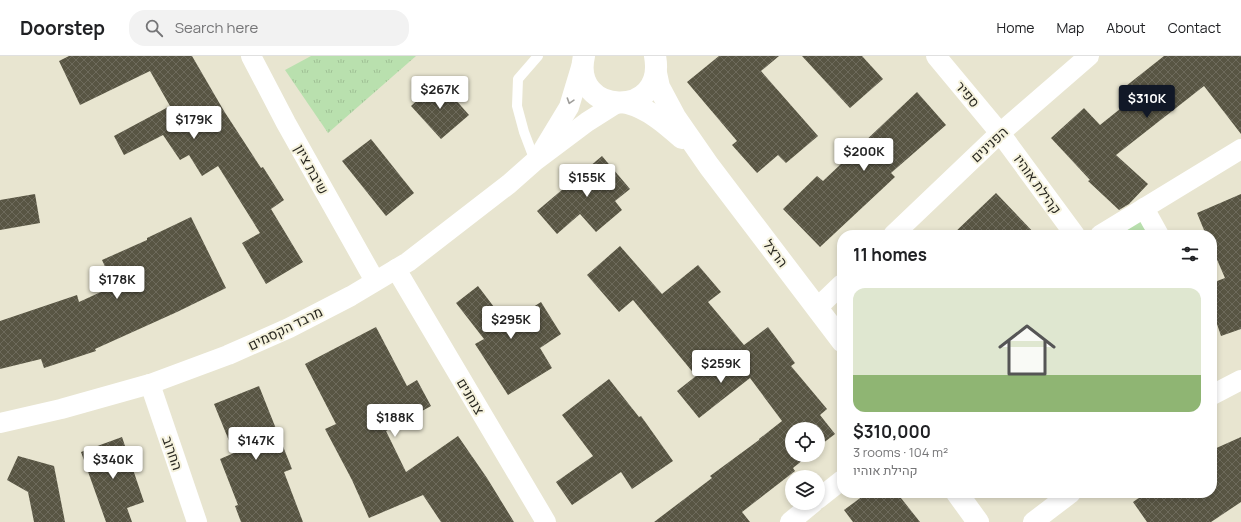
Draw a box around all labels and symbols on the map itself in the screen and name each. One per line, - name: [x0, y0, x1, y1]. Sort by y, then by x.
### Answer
- pin: $267K: [412, 76, 468, 110]
- street label: ספיר: [951, 77, 985, 111]
- pin: $310K: [1119, 85, 1175, 119]
- one-way arrow: [567, 98, 575, 105]
- pin: $179K: [166, 106, 222, 140]
- street label: הפנינים: [966, 122, 1012, 166]
- pin: $200K: [836, 138, 892, 172]
- street label: שיבת ציון: [291, 141, 333, 197]
- street label: קהילת אוהיו: [1010, 150, 1066, 218]
- pin: $155K: [559, 164, 615, 198]
- street label: הרצל: [759, 235, 793, 271]
- pin: $178K: [89, 266, 145, 300]
- street label: מרבד הקסמים: [244, 302, 326, 354]
- pin: $295K: [483, 306, 539, 340]
- pin: $259K: [693, 350, 749, 384]
- street label: צנחנים: [453, 374, 489, 418]
- pin: $188K: [367, 404, 423, 438]
- pin: $147K: [228, 427, 284, 461]
- street label: החרוב: [158, 433, 188, 473]
- pin: $340K: [85, 446, 141, 480]

